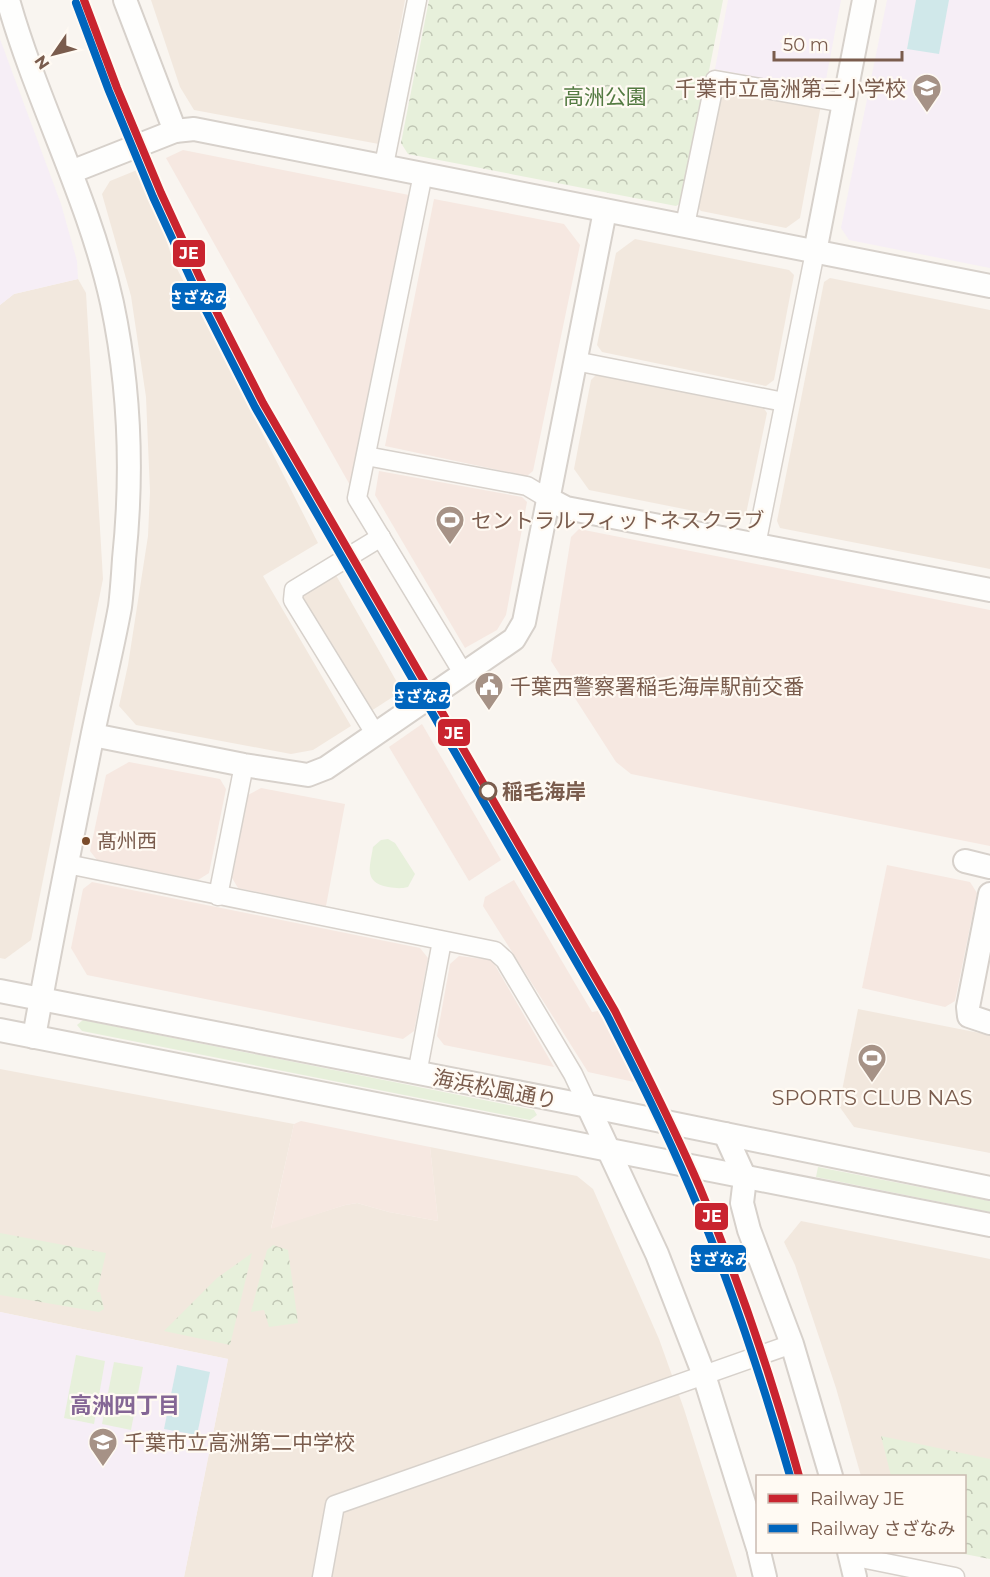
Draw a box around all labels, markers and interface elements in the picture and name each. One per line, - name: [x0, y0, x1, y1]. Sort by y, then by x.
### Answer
- north arrow: [24, 24, 84, 84]
- scale bar: [774, 24, 902, 62]
- text: 50 m: [783, 34, 829, 56]
- text: N: [31, 52, 54, 73]
- school or university icon: 千葉市立高洲第三小学校: [911, 72, 943, 114]
- place label: 千葉市立高洲第三小学校: [675, 76, 906, 101]
- park label: 高洲公園: [563, 84, 647, 109]
- line badge: JE: [172, 239, 206, 268]
- text: JE: [178, 244, 199, 263]
- line badge: さざなみ: [171, 282, 227, 311]
- text: さざなみ: [167, 288, 231, 307]
- sports icon: セントラルフィットネスクラブ: [434, 504, 466, 546]
- place label: セントラルフィットネスクラブ: [471, 508, 765, 533]
- public building icon: 千葉西警察署稲毛海岸駅前交番: [473, 670, 505, 712]
- place label: 千葉西警察署稲毛海岸駅前交番: [510, 674, 804, 699]
- line badge: さざなみ: [394, 681, 451, 710]
- text: さざなみ: [390, 687, 454, 706]
- line badge: JE: [437, 718, 471, 747]
- text: JE: [443, 724, 464, 743]
- place label: 稲毛海岸: [502, 779, 586, 804]
- marker: 稲毛海岸: [479, 782, 497, 800]
- place label: 髙州西: [97, 829, 157, 853]
- marker: 髙州西: [80, 835, 92, 847]
- sports icon: SPORTS CLUB NAS: [856, 1042, 888, 1084]
- street label: 海浜松風通り: [431, 1065, 559, 1113]
- place label: SPORTS CLUB NAS: [772, 1085, 972, 1110]
- line badge: JE: [694, 1202, 729, 1231]
- text: JE: [701, 1207, 722, 1226]
- line badge: さざなみ: [690, 1244, 747, 1273]
- text: さざなみ: [687, 1250, 751, 1269]
- district label: 高洲四丁目: [70, 1392, 180, 1419]
- school or university icon: 千葉市立高洲第二中学校: [87, 1426, 119, 1468]
- place label: 千葉市立高洲第二中学校: [124, 1430, 355, 1455]
- legend: [756, 1475, 966, 1553]
- text: Railway JE: [810, 1488, 905, 1510]
- text: Railway さざなみ: [810, 1518, 955, 1540]

